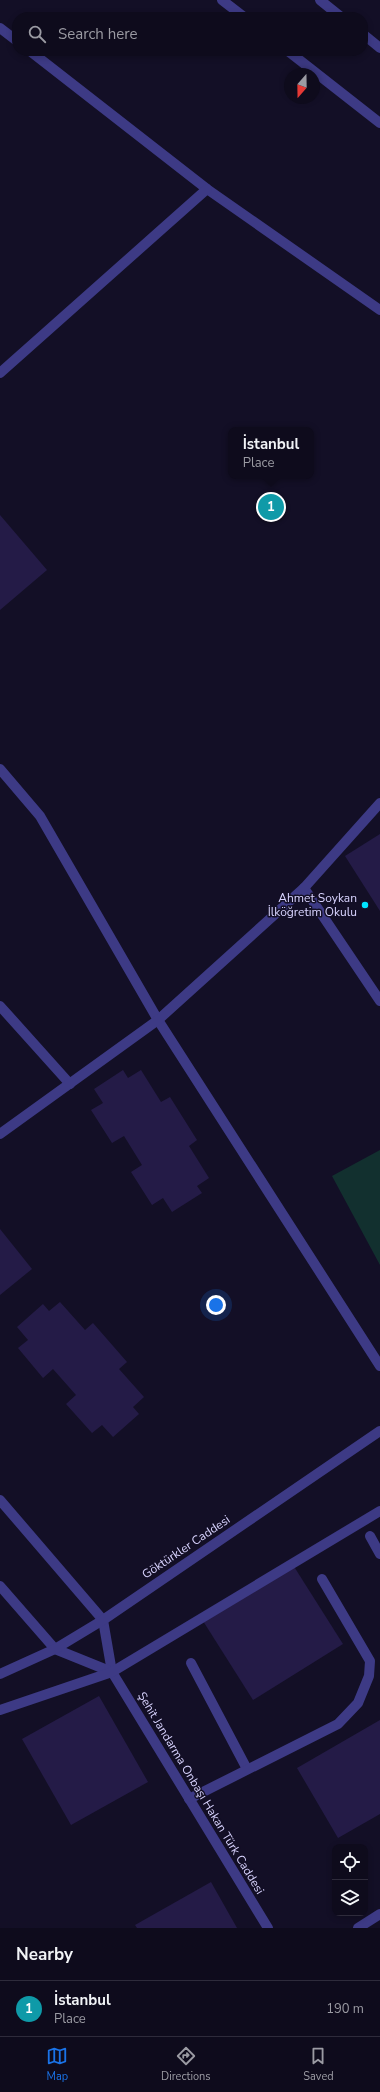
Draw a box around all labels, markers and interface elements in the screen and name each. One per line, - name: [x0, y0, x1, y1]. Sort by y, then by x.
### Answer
- search box: [12, 12, 368, 56]
- icon: search: [26, 23, 48, 45]
- text: Search here: [58, 24, 138, 44]
- north arrow: [284, 68, 320, 104]
- popup: [228, 427, 314, 479]
- text: İstanbul: [243, 434, 299, 454]
- text: Place: [243, 454, 274, 472]
- pin: 1: [258, 492, 284, 522]
- place label: Ahmet Soykan İlköğretim Okulu: [268, 890, 357, 920]
- marker: Ahmet Soykan İlköğretim Okulu: [360, 900, 370, 910]
- your location: [206, 1295, 226, 1315]
- street label: Göktürkler Caddesi: [139, 1512, 233, 1582]
- street label: Şehit Jandarma Onbaşı Hakan Türk Caddesi: [134, 1689, 268, 1897]
- map controls: [332, 1844, 368, 1916]
- button: locate: [332, 1844, 368, 1880]
- button: layers: [332, 1880, 368, 1916]
- text: Nearby: [16, 1943, 73, 1966]
- text: İstanbul: [54, 1990, 111, 2010]
- text: 1: [25, 2000, 33, 2018]
- text: 190 m: [326, 2000, 364, 2018]
- text: Place: [54, 2010, 86, 2028]
- tab: Map: [46, 2045, 68, 2084]
- tab: Directions: [161, 2045, 211, 2084]
- tab: Saved: [303, 2045, 334, 2084]

